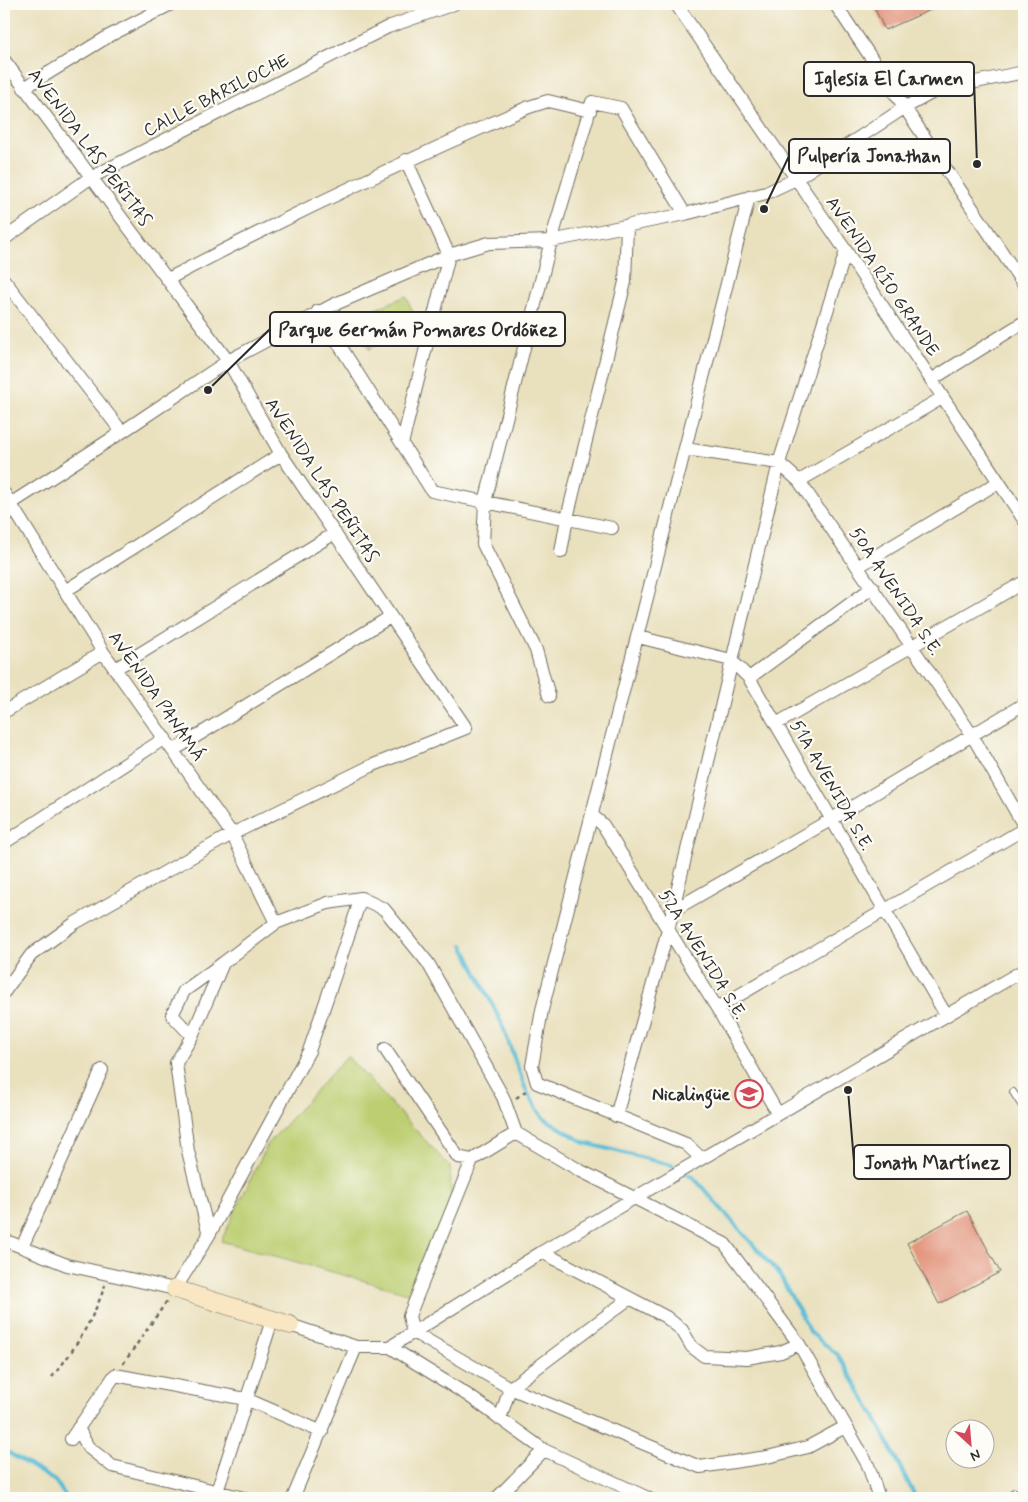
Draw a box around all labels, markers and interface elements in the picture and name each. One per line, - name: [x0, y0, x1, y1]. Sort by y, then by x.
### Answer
- street label: CALLE BARILOCHE: [139, 49, 293, 143]
- callout: Iglesia El Carmen: [804, 62, 974, 96]
- street label: AVENIDA LAS PEÑITAS: [22, 64, 157, 232]
- text: Iglesia El Carmen: [814, 67, 964, 93]
- callout: Pulpería Jonathan: [789, 139, 950, 173]
- text: Pulpería Jonathan: [797, 144, 941, 169]
- street label: AVENIDA RÍO GRANDE: [820, 192, 945, 361]
- callout: Parque Germán Pomares Ordóñez: [270, 312, 565, 346]
- text: Parque Germán Pomares Ordóñez: [278, 318, 558, 344]
- street label: AVENIDA LAS PEÑITAS: [259, 393, 384, 568]
- street label: 50A AVENIDA S.E.: [843, 523, 947, 660]
- street label: AVENIDA PANAMÁ: [102, 627, 210, 766]
- street label: 51A AVENIDA S.E.: [784, 716, 878, 855]
- street label: 52A AVENIDA S.E.: [652, 885, 752, 1024]
- school or university icon: Nicalingüe: [734, 1079, 764, 1109]
- place label: Nicalingüe: [652, 1083, 730, 1109]
- callout: Jonath Martínez: [854, 1145, 1010, 1179]
- text: Jonath Martínez: [864, 1151, 1001, 1176]
- north arrow: [946, 1420, 996, 1470]
- text: N: [967, 1445, 983, 1465]

